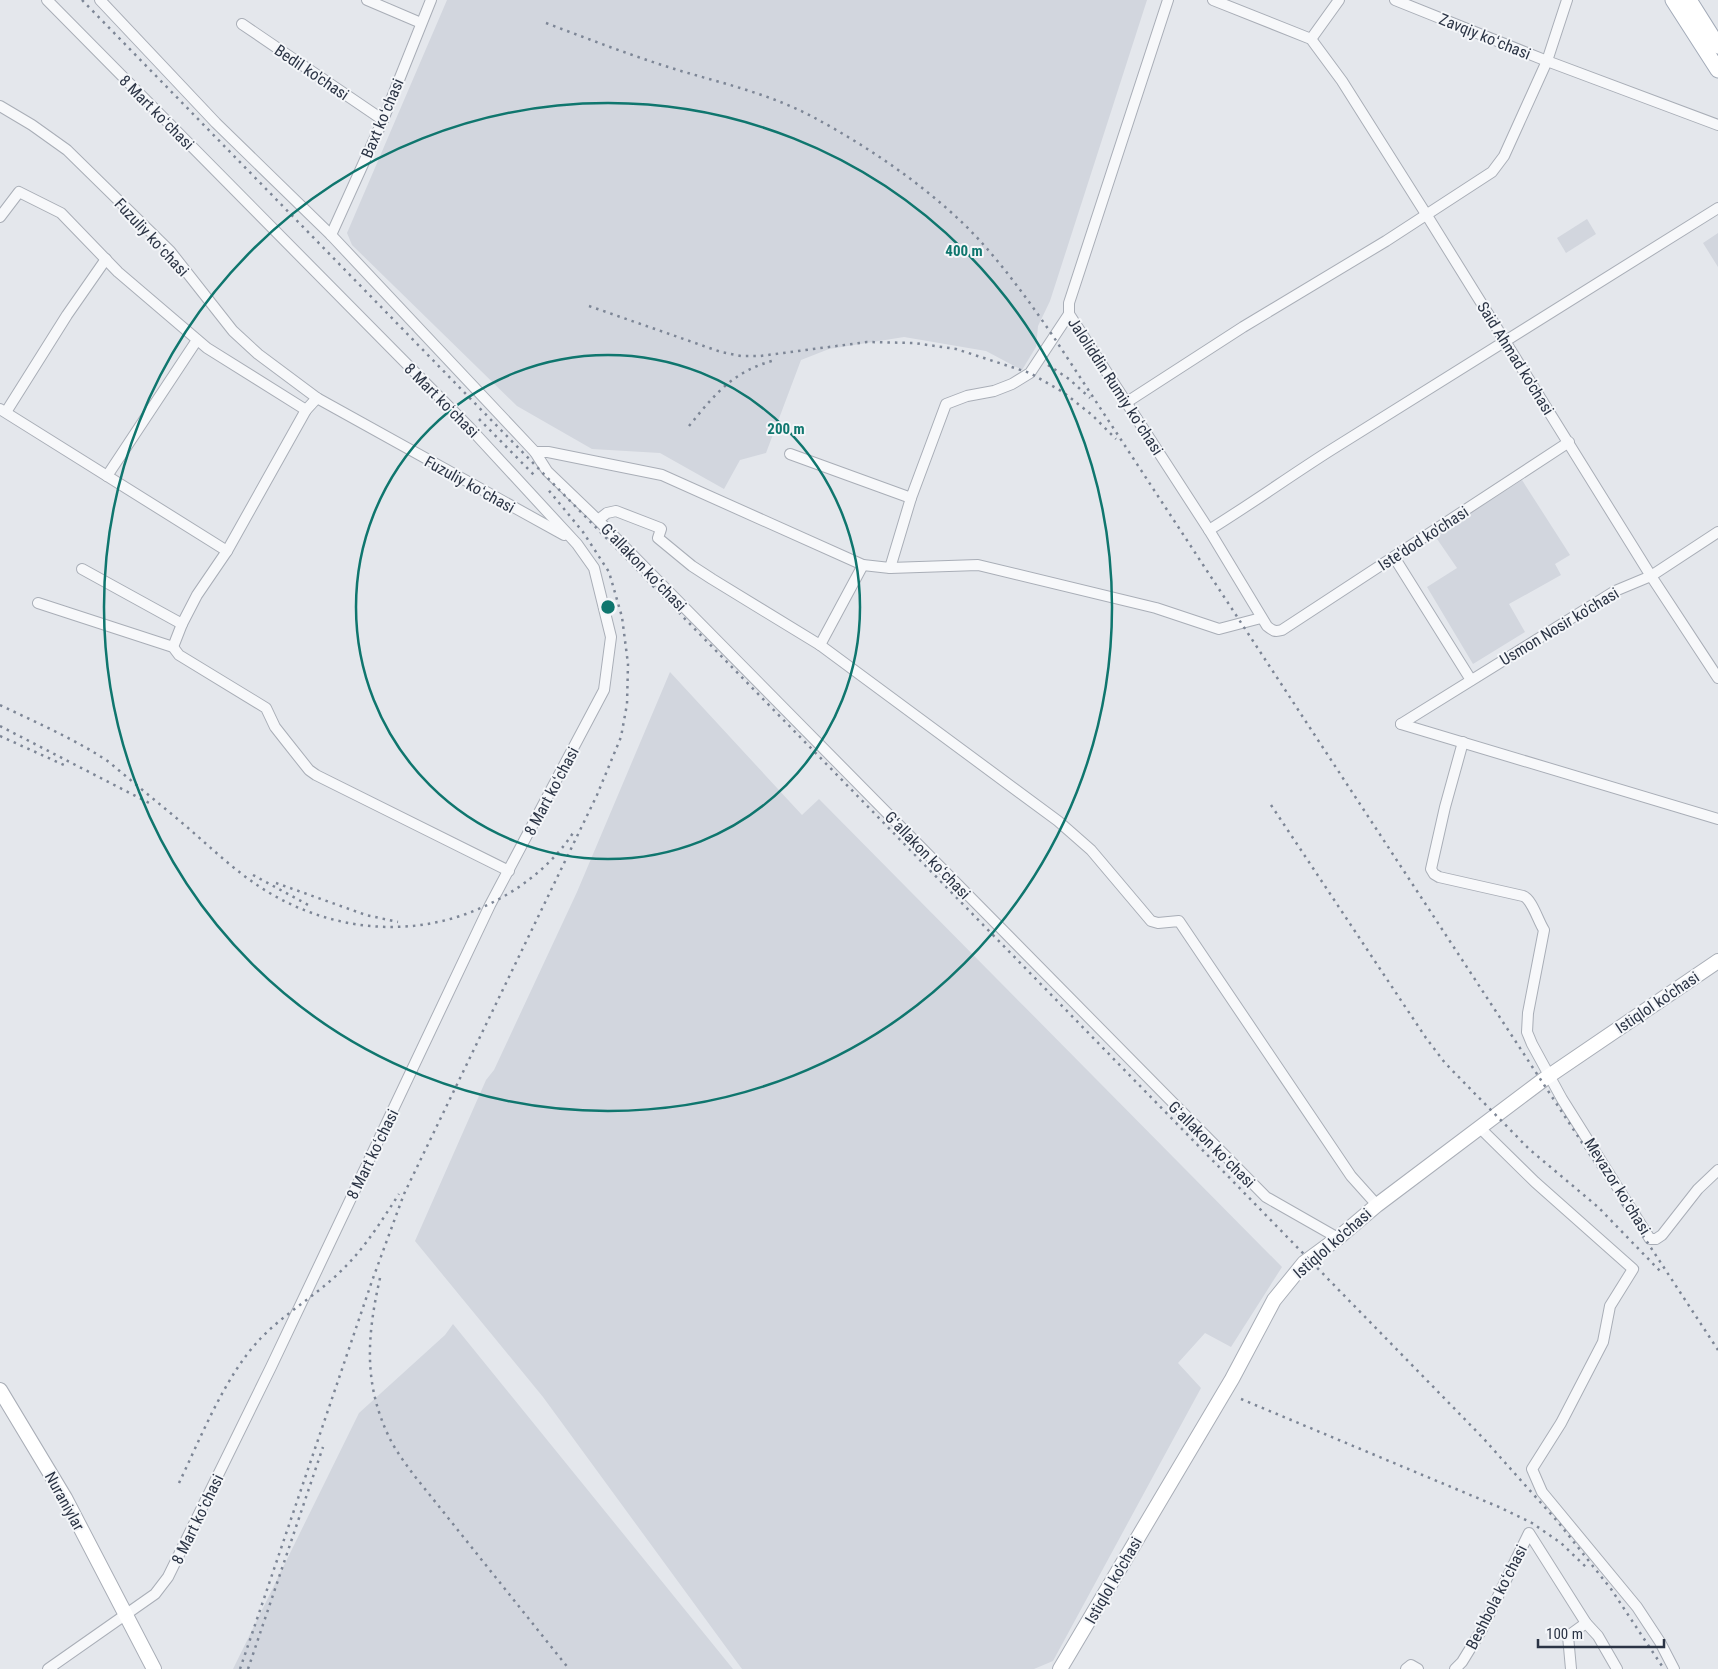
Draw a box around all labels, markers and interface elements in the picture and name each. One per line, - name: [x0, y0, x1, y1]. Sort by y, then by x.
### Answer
- street label: Zavqiy koʻchasi: [1436, 9, 1533, 63]
- street label: Bedil ko'chasi: [271, 41, 352, 104]
- street label: 8 Mart koʻchasi: [115, 71, 198, 154]
- street label: Baxt koʻchasi: [357, 76, 408, 161]
- street label: Fuzuliy koʻchasi: [111, 194, 193, 280]
- text: 400 m: [945, 242, 983, 260]
- street label: Said Ahmad ko'chasi: [1473, 298, 1558, 418]
- street label: Jaloliddin Rumiy koʻchasi: [1064, 314, 1167, 459]
- street label: 8 Mart koʻchasi: [400, 359, 483, 442]
- text: 200 m: [767, 420, 805, 438]
- street label: Fuzuliy koʻchasi: [421, 452, 518, 517]
- street label: Iste'dod ko'chasi: [1375, 502, 1472, 575]
- street label: Gʻallakon koʻchasi: [597, 519, 690, 615]
- street label: Usmon Nosir ko'chasi: [1496, 583, 1622, 669]
- centre of rings: [599, 598, 617, 616]
- street label: 8 Mart koʻchasi: [520, 744, 583, 839]
- street label: Gʻallakon koʻchasi: [881, 807, 974, 903]
- street label: Istiqlol ko'chasi: [1612, 967, 1703, 1037]
- street label: Gʻallakon koʻchasi: [1164, 1097, 1259, 1192]
- street label: 8 Mart koʻchasi: [343, 1106, 402, 1202]
- street label: Mevazor koʻchasi: [1580, 1135, 1655, 1238]
- street label: Istiqlol ko'chasi: [1289, 1204, 1375, 1282]
- street label: Nuraniylar: [41, 1469, 88, 1534]
- street label: 8 Mart koʻchasi: [168, 1471, 227, 1567]
- street label: Istiqlol ko'chasi: [1081, 1533, 1146, 1627]
- street label: Beshbola koʻchasi: [1462, 1542, 1531, 1653]
- scale bar: [1538, 1616, 1664, 1648]
- text: 100 m: [1546, 1625, 1583, 1643]

